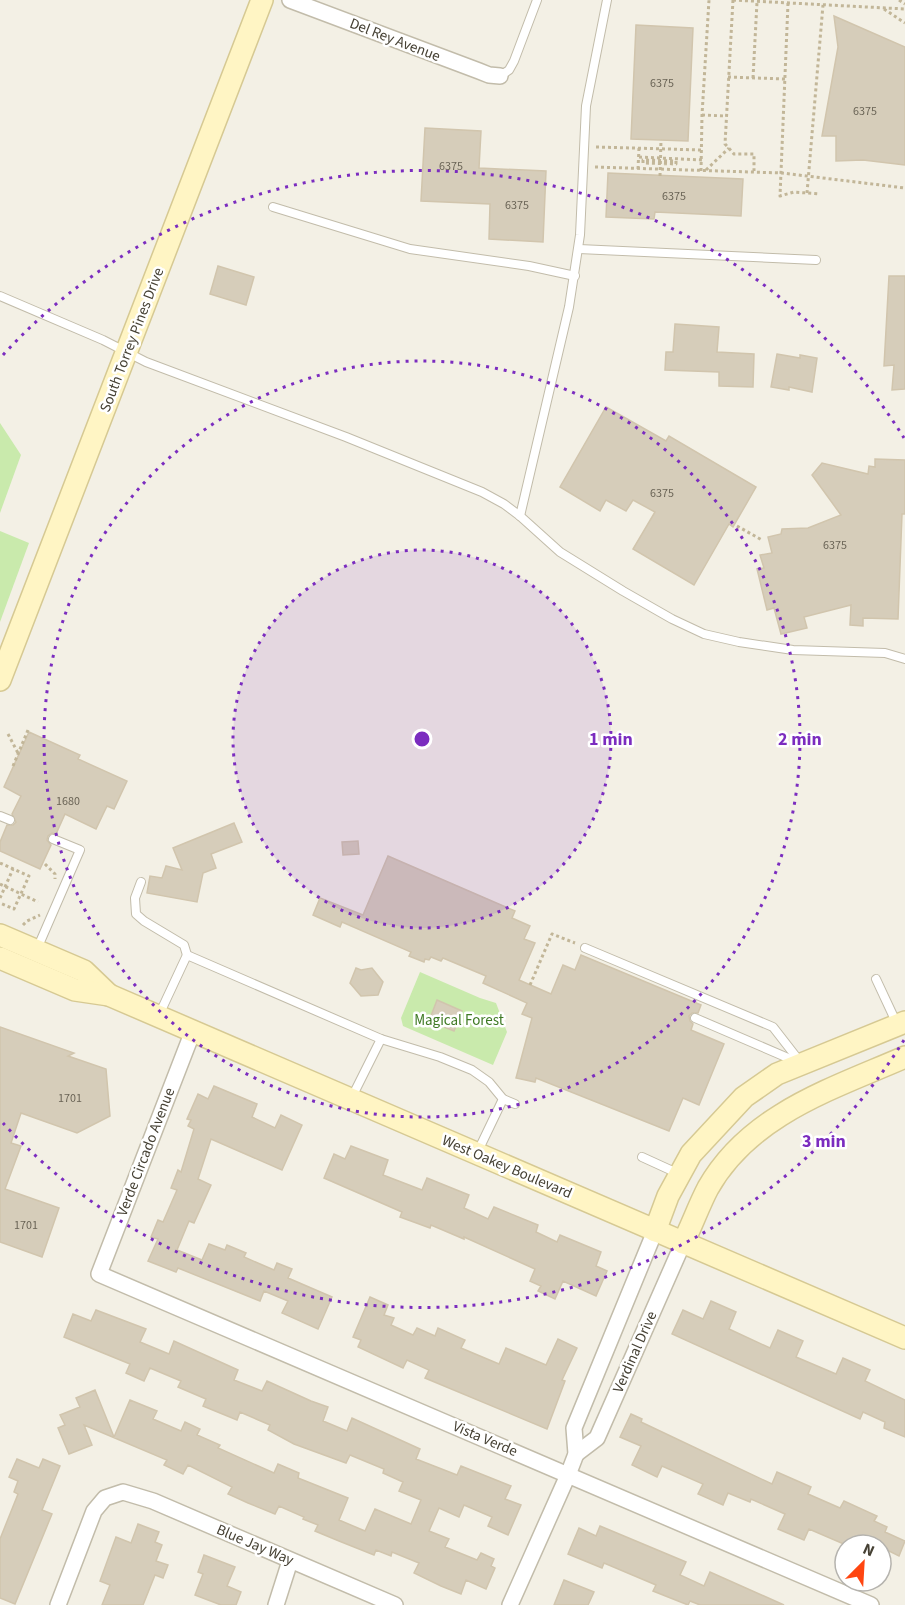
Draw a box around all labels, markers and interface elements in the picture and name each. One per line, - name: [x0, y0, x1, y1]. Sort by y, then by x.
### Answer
- street label: Del Rey Avenue: [347, 13, 443, 67]
- house number: 6375: [650, 75, 674, 92]
- house number: 6375: [853, 103, 877, 120]
- house number: 6375: [439, 158, 463, 175]
- house number: 6375: [662, 188, 686, 205]
- house number: 6375: [505, 197, 529, 214]
- street label: South Torrey Pines Drive: [95, 265, 169, 415]
- house number: 6375: [650, 485, 674, 502]
- house number: 6375: [823, 537, 847, 554]
- text: 1 min: [589, 727, 633, 752]
- text: 2 min: [778, 727, 822, 752]
- centre of rings: [412, 729, 432, 749]
- house number: 1680: [56, 793, 80, 810]
- park label: Magical Forest: [414, 1010, 504, 1031]
- street label: Verde Circado Avenue: [112, 1085, 180, 1219]
- house number: 1701: [58, 1090, 82, 1107]
- text: 3 min: [802, 1129, 846, 1154]
- street label: West Oakey Boulevard: [439, 1130, 575, 1204]
- house number: 1701: [14, 1217, 38, 1234]
- street label: Verdinal Drive: [608, 1308, 662, 1396]
- street label: Vista Verde: [449, 1416, 521, 1462]
- street label: Blue Jay Way: [213, 1519, 297, 1571]
- north arrow: [833, 1533, 893, 1593]
- text: N: [859, 1538, 878, 1562]

